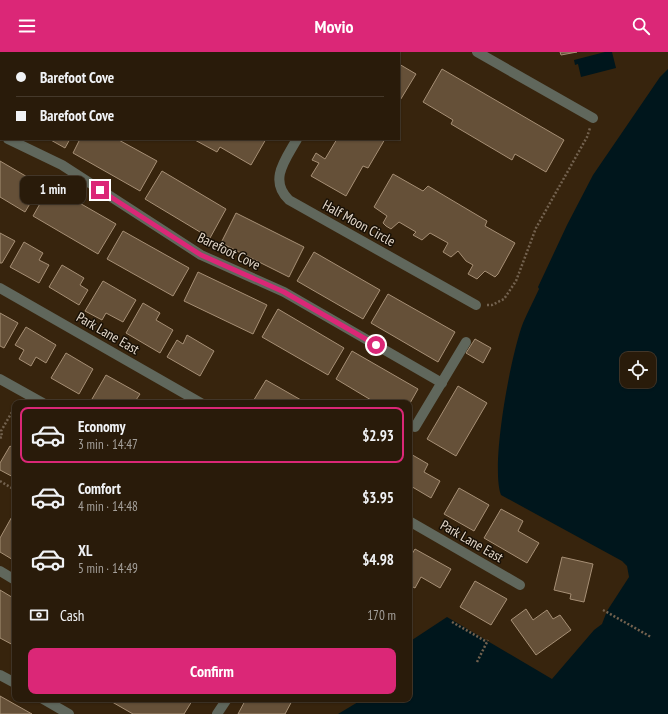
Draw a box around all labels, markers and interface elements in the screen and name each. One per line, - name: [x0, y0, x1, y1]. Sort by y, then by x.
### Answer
- icon: menu: [16, 15, 38, 37]
- text: Movio: [314, 15, 354, 38]
- icon: search: [630, 15, 652, 37]
- text: Barefoot Cove: [40, 68, 114, 87]
- text: Barefoot Cove: [40, 106, 114, 125]
- callout: 1 min: [20, 176, 86, 204]
- text: 1 min: [40, 181, 66, 198]
- route end: [91, 181, 109, 199]
- street label: Half Moon Circle: [319, 196, 399, 250]
- street label: Barefoot Cove: [195, 228, 263, 274]
- street label: Park Lane East: [73, 308, 143, 358]
- route start: [367, 336, 385, 354]
- map controls: [620, 352, 656, 388]
- button: locate: [620, 352, 656, 388]
- icon: car: [30, 417, 66, 453]
- text: Economy: [78, 417, 126, 436]
- text: $2.93: [362, 426, 394, 445]
- text: 3 min · 14:47: [78, 436, 138, 453]
- icon: car: [30, 479, 66, 515]
- text: Comfort: [78, 479, 121, 498]
- text: $3.95: [362, 488, 394, 507]
- text: 4 min · 14:48: [78, 498, 138, 515]
- street label: Park Lane East: [437, 516, 507, 566]
- icon: car: [30, 541, 66, 577]
- text: XL: [78, 541, 92, 560]
- text: $4.98: [362, 550, 394, 569]
- text: 5 min · 14:49: [78, 560, 138, 577]
- icon: cash: [28, 604, 50, 626]
- text: Cash: [60, 606, 84, 625]
- text: 170 m: [367, 607, 396, 624]
- button: Confirm: [28, 648, 396, 694]

